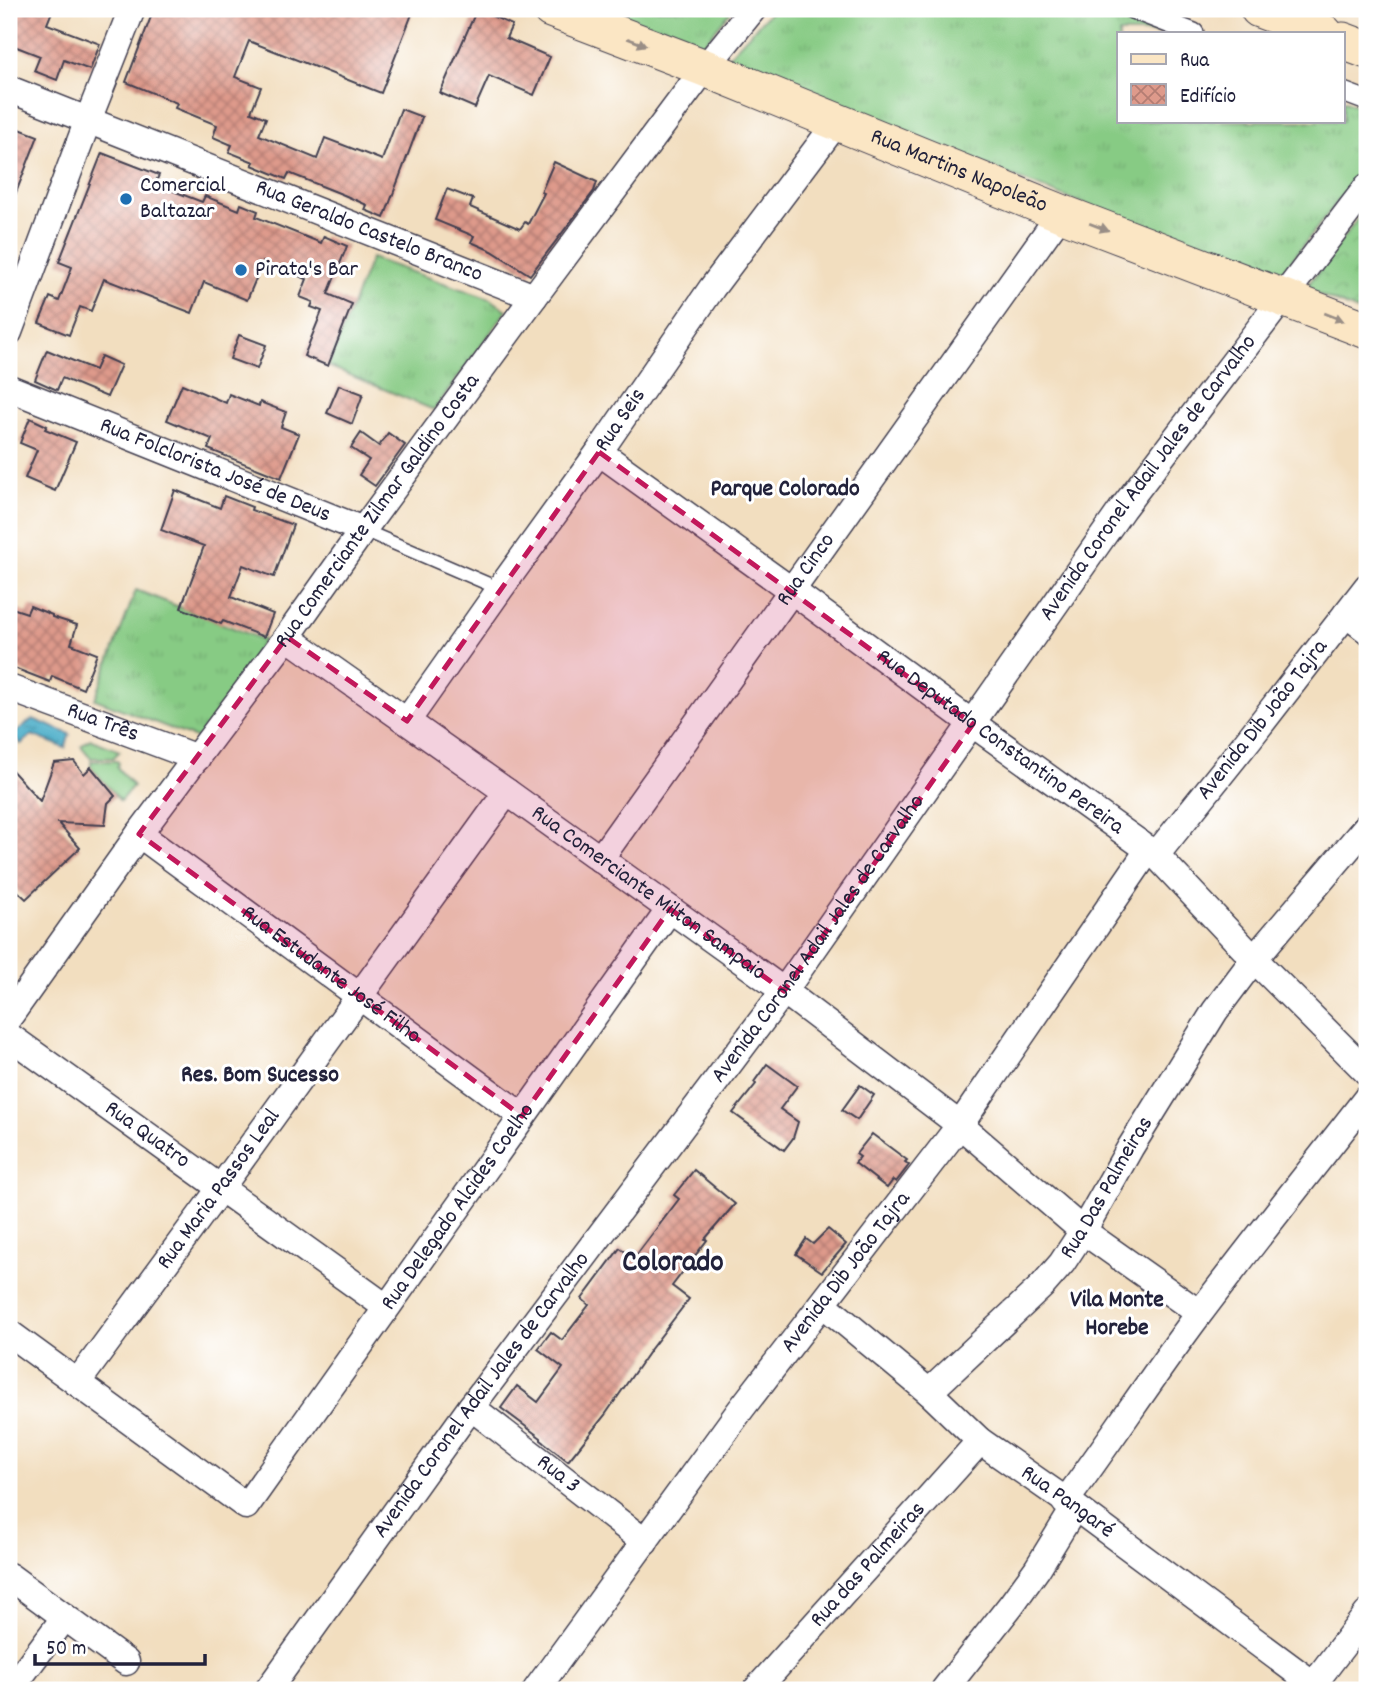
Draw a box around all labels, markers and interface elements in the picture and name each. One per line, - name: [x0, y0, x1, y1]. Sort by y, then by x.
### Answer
- legend: [1117, 32, 1344, 122]
- one-way arrow: [627, 37, 648, 48]
- text: Rua: [1180, 47, 1210, 77]
- text: Edifício: [1180, 83, 1236, 113]
- street label: Rua Martins Napoleão: [865, 121, 1052, 222]
- place label: Comercial Baltazar: [140, 170, 226, 229]
- street label: Rua Geraldo Castelo Branco: [250, 172, 487, 291]
- marker: Comercial Baltazar: [118, 191, 134, 207]
- one-way arrow: [1088, 222, 1109, 233]
- place label: Pirata's Bar: [255, 254, 358, 287]
- marker: Pirata's Bar: [233, 262, 249, 278]
- one-way arrow: [1324, 311, 1345, 322]
- street label: Avenida Coronel Adail Jales de Carvalho: [1032, 328, 1265, 628]
- street label: Rua Comerciante Zilmar Galdino Costa: [267, 366, 489, 656]
- street label: Rua Seis: [587, 382, 655, 459]
- street label: Rua Folclorista José de Deus: [94, 409, 336, 532]
- district label: Parque Colorado: [710, 473, 860, 507]
- street label: Rua Cinco: [769, 527, 844, 613]
- street label: Avenida Dib João Tajra: [1189, 632, 1337, 808]
- street label: Rua Deputado Constantino Pereira: [869, 641, 1132, 844]
- street label: Rua Três: [62, 694, 143, 751]
- street label: Avenida Coronel Adail Jales de Carvalho: [703, 788, 933, 1091]
- street label: Rua Comerciante Milton Sampaio: [524, 798, 773, 989]
- street label: Rua Estudante José Filho: [234, 898, 427, 1052]
- district label: Res. Bom Sucesso: [181, 1059, 339, 1093]
- street label: Rua Quatro: [97, 1093, 197, 1177]
- street label: Rua Delegado Alcides Coelho: [373, 1097, 543, 1318]
- street label: Rua Maria Passos Leal: [149, 1102, 289, 1277]
- street label: Rua Das Palmeiras: [1052, 1110, 1162, 1266]
- street label: Avenida Dib João Tajra: [773, 1184, 920, 1360]
- district label: Colorado: [622, 1243, 724, 1286]
- street label: Avenida Coronel Adail Jales de Carvalho: [365, 1245, 598, 1545]
- district label: Vila Monte Horebe: [1070, 1284, 1164, 1346]
- street label: Rua 3: [529, 1447, 587, 1502]
- street label: Rua Pangaré: [1014, 1457, 1121, 1547]
- street label: Rua das Palmeiras: [803, 1495, 934, 1635]
- scale bar: [35, 1622, 205, 1666]
- text: 50 m: [46, 1635, 86, 1665]

